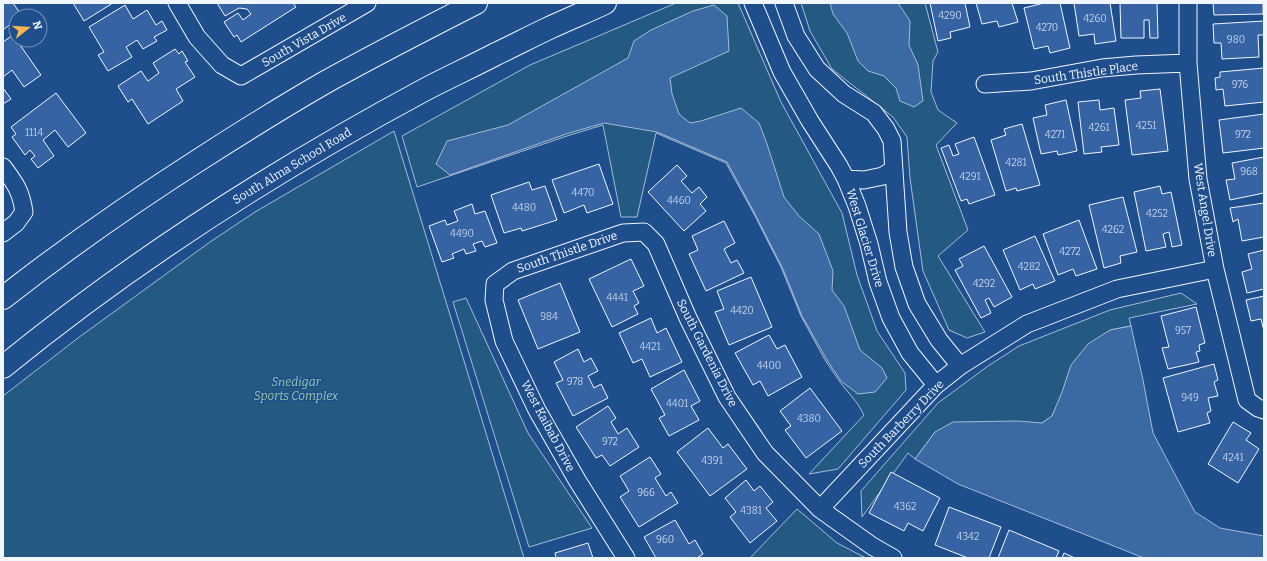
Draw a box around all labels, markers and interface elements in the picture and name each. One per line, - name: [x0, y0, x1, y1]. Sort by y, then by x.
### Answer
- north arrow: [8, 8, 48, 48]
- street label: South Vista Drive: [259, 10, 349, 70]
- house number: 4290: [938, 10, 962, 22]
- house number: 4260: [1083, 13, 1107, 25]
- text: N: [30, 19, 45, 32]
- house number: 4270: [1036, 22, 1058, 34]
- house number: 980: [1227, 34, 1245, 46]
- street label: South Thistle Place: [1033, 59, 1139, 87]
- house number: 976: [1232, 79, 1248, 91]
- house number: 4251: [1136, 120, 1156, 132]
- house number: 4261: [1088, 122, 1110, 134]
- street label: South Alma School Road: [230, 125, 354, 207]
- house number: 1114: [25, 127, 43, 139]
- house number: 4271: [1045, 129, 1065, 141]
- house number: 972: [1235, 129, 1251, 141]
- house number: 4281: [1005, 157, 1027, 169]
- street label: West Angel Drive: [1191, 162, 1219, 258]
- house number: 968: [1240, 166, 1258, 178]
- house number: 4291: [959, 171, 981, 183]
- house number: 4470: [572, 187, 594, 199]
- street label: West Glacier Drive: [843, 187, 887, 289]
- house number: 4460: [667, 195, 691, 207]
- house number: 4480: [512, 202, 536, 214]
- house number: 4252: [1146, 208, 1168, 220]
- house number: 4262: [1102, 224, 1124, 236]
- house number: 4490: [450, 228, 474, 240]
- street label: South Thistle Drive: [515, 228, 619, 276]
- house number: 4272: [1059, 246, 1081, 258]
- house number: 4282: [1018, 261, 1040, 273]
- house number: 4292: [973, 278, 995, 290]
- house number: 4441: [606, 292, 628, 304]
- street label: South Gardenia Drive: [674, 297, 740, 409]
- house number: 4420: [730, 305, 754, 317]
- house number: 984: [540, 311, 558, 323]
- house number: 957: [1175, 325, 1191, 337]
- house number: 4421: [639, 341, 661, 353]
- house number: 4400: [757, 360, 781, 372]
- park label: Snedigar Sports Complex: [254, 375, 339, 403]
- house number: 978: [567, 376, 583, 388]
- street label: South Barberry Drive: [855, 377, 947, 471]
- street label: West Kaibab Drive: [518, 378, 578, 474]
- house number: 949: [1181, 392, 1199, 404]
- house number: 4401: [666, 398, 688, 410]
- house number: 4380: [797, 413, 821, 425]
- house number: 972: [602, 436, 618, 448]
- house number: 4241: [1222, 452, 1244, 464]
- house number: 4391: [701, 455, 723, 467]
- house number: 966: [637, 487, 655, 499]
- house number: 4362: [894, 501, 916, 513]
- house number: 4381: [740, 505, 762, 517]
- house number: 4342: [957, 531, 979, 543]
- house number: 960: [656, 534, 674, 546]

